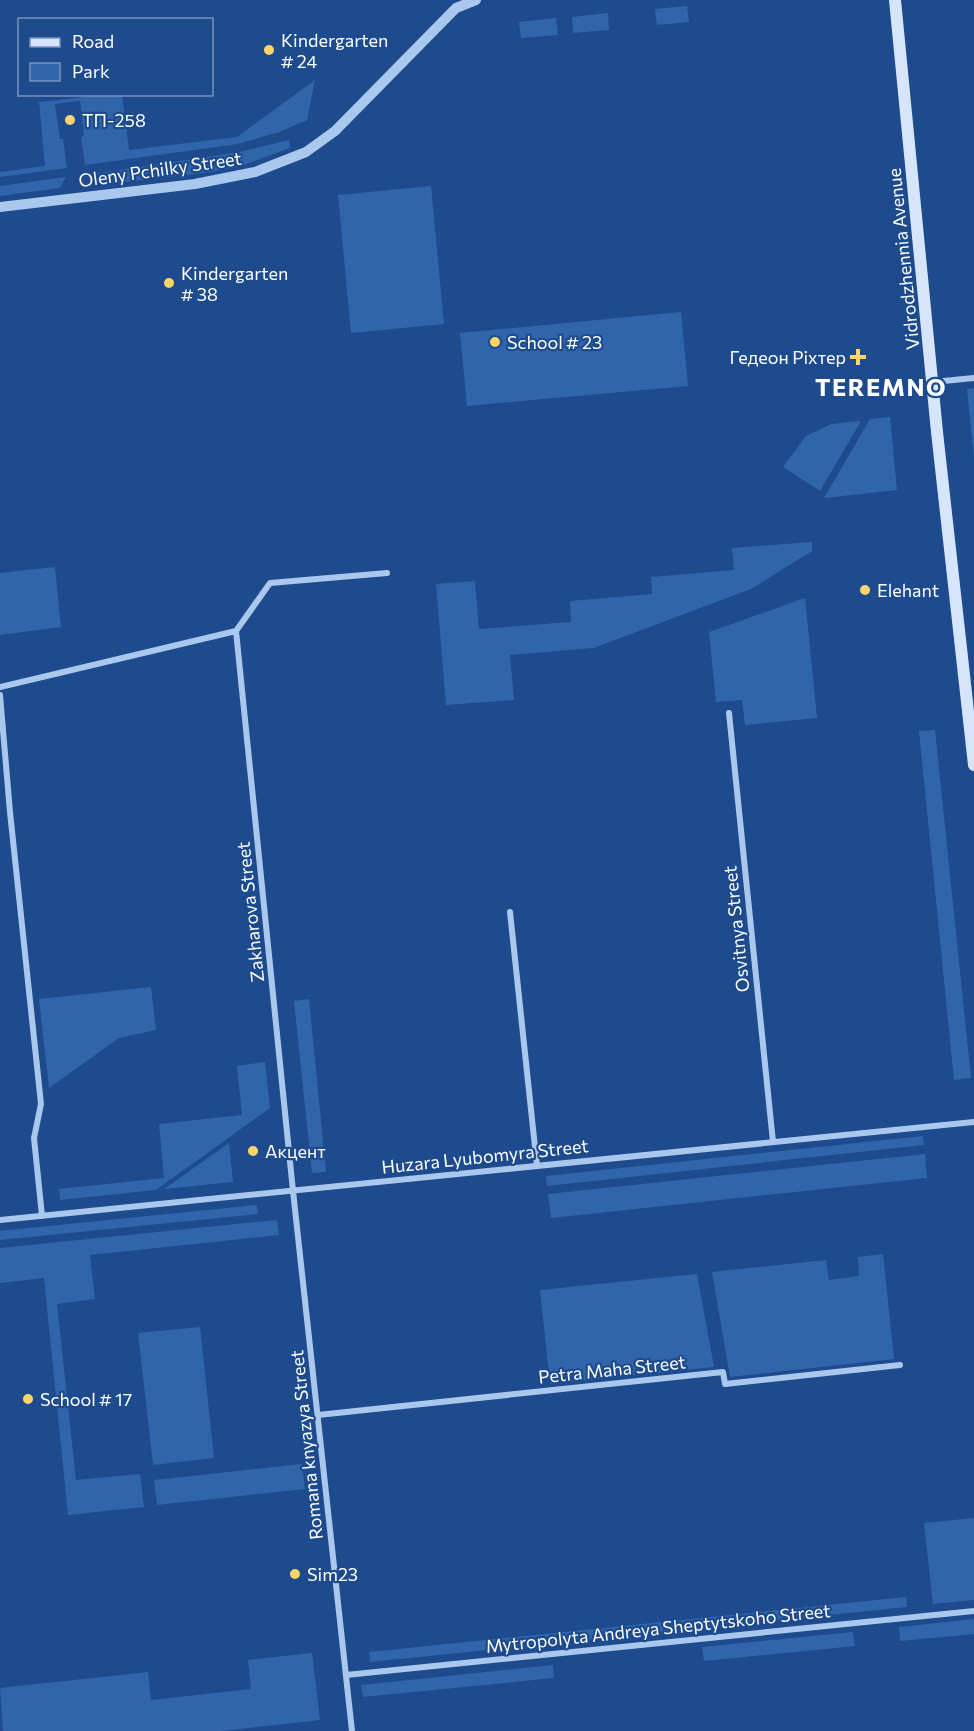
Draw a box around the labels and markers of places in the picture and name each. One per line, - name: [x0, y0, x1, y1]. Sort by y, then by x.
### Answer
- place label: Kindergarten # 24: [281, 29, 388, 72]
- marker: Kindergarten # 24: [262, 43, 276, 57]
- place label: ТП-258: [82, 109, 146, 131]
- marker: ТП-258: [63, 113, 77, 127]
- place label: Kindergarten # 38: [181, 262, 288, 305]
- marker: Kindergarten # 38: [162, 276, 176, 290]
- place label: School # 23: [507, 331, 602, 353]
- marker: School # 23: [488, 335, 502, 349]
- place label: Гедеон Ріхтер: [729, 346, 846, 368]
- marker: Гедеон Ріхтер: [851, 350, 865, 364]
- place label: Elehant: [877, 579, 939, 601]
- marker: Elehant: [858, 583, 872, 597]
- place label: Акцент: [265, 1140, 326, 1162]
- marker: Акцент: [246, 1144, 260, 1158]
- place label: School # 17: [40, 1388, 132, 1410]
- marker: School # 17: [21, 1392, 35, 1406]
- place label: Sim23: [307, 1563, 358, 1585]
- marker: Sim23: [288, 1567, 302, 1581]

